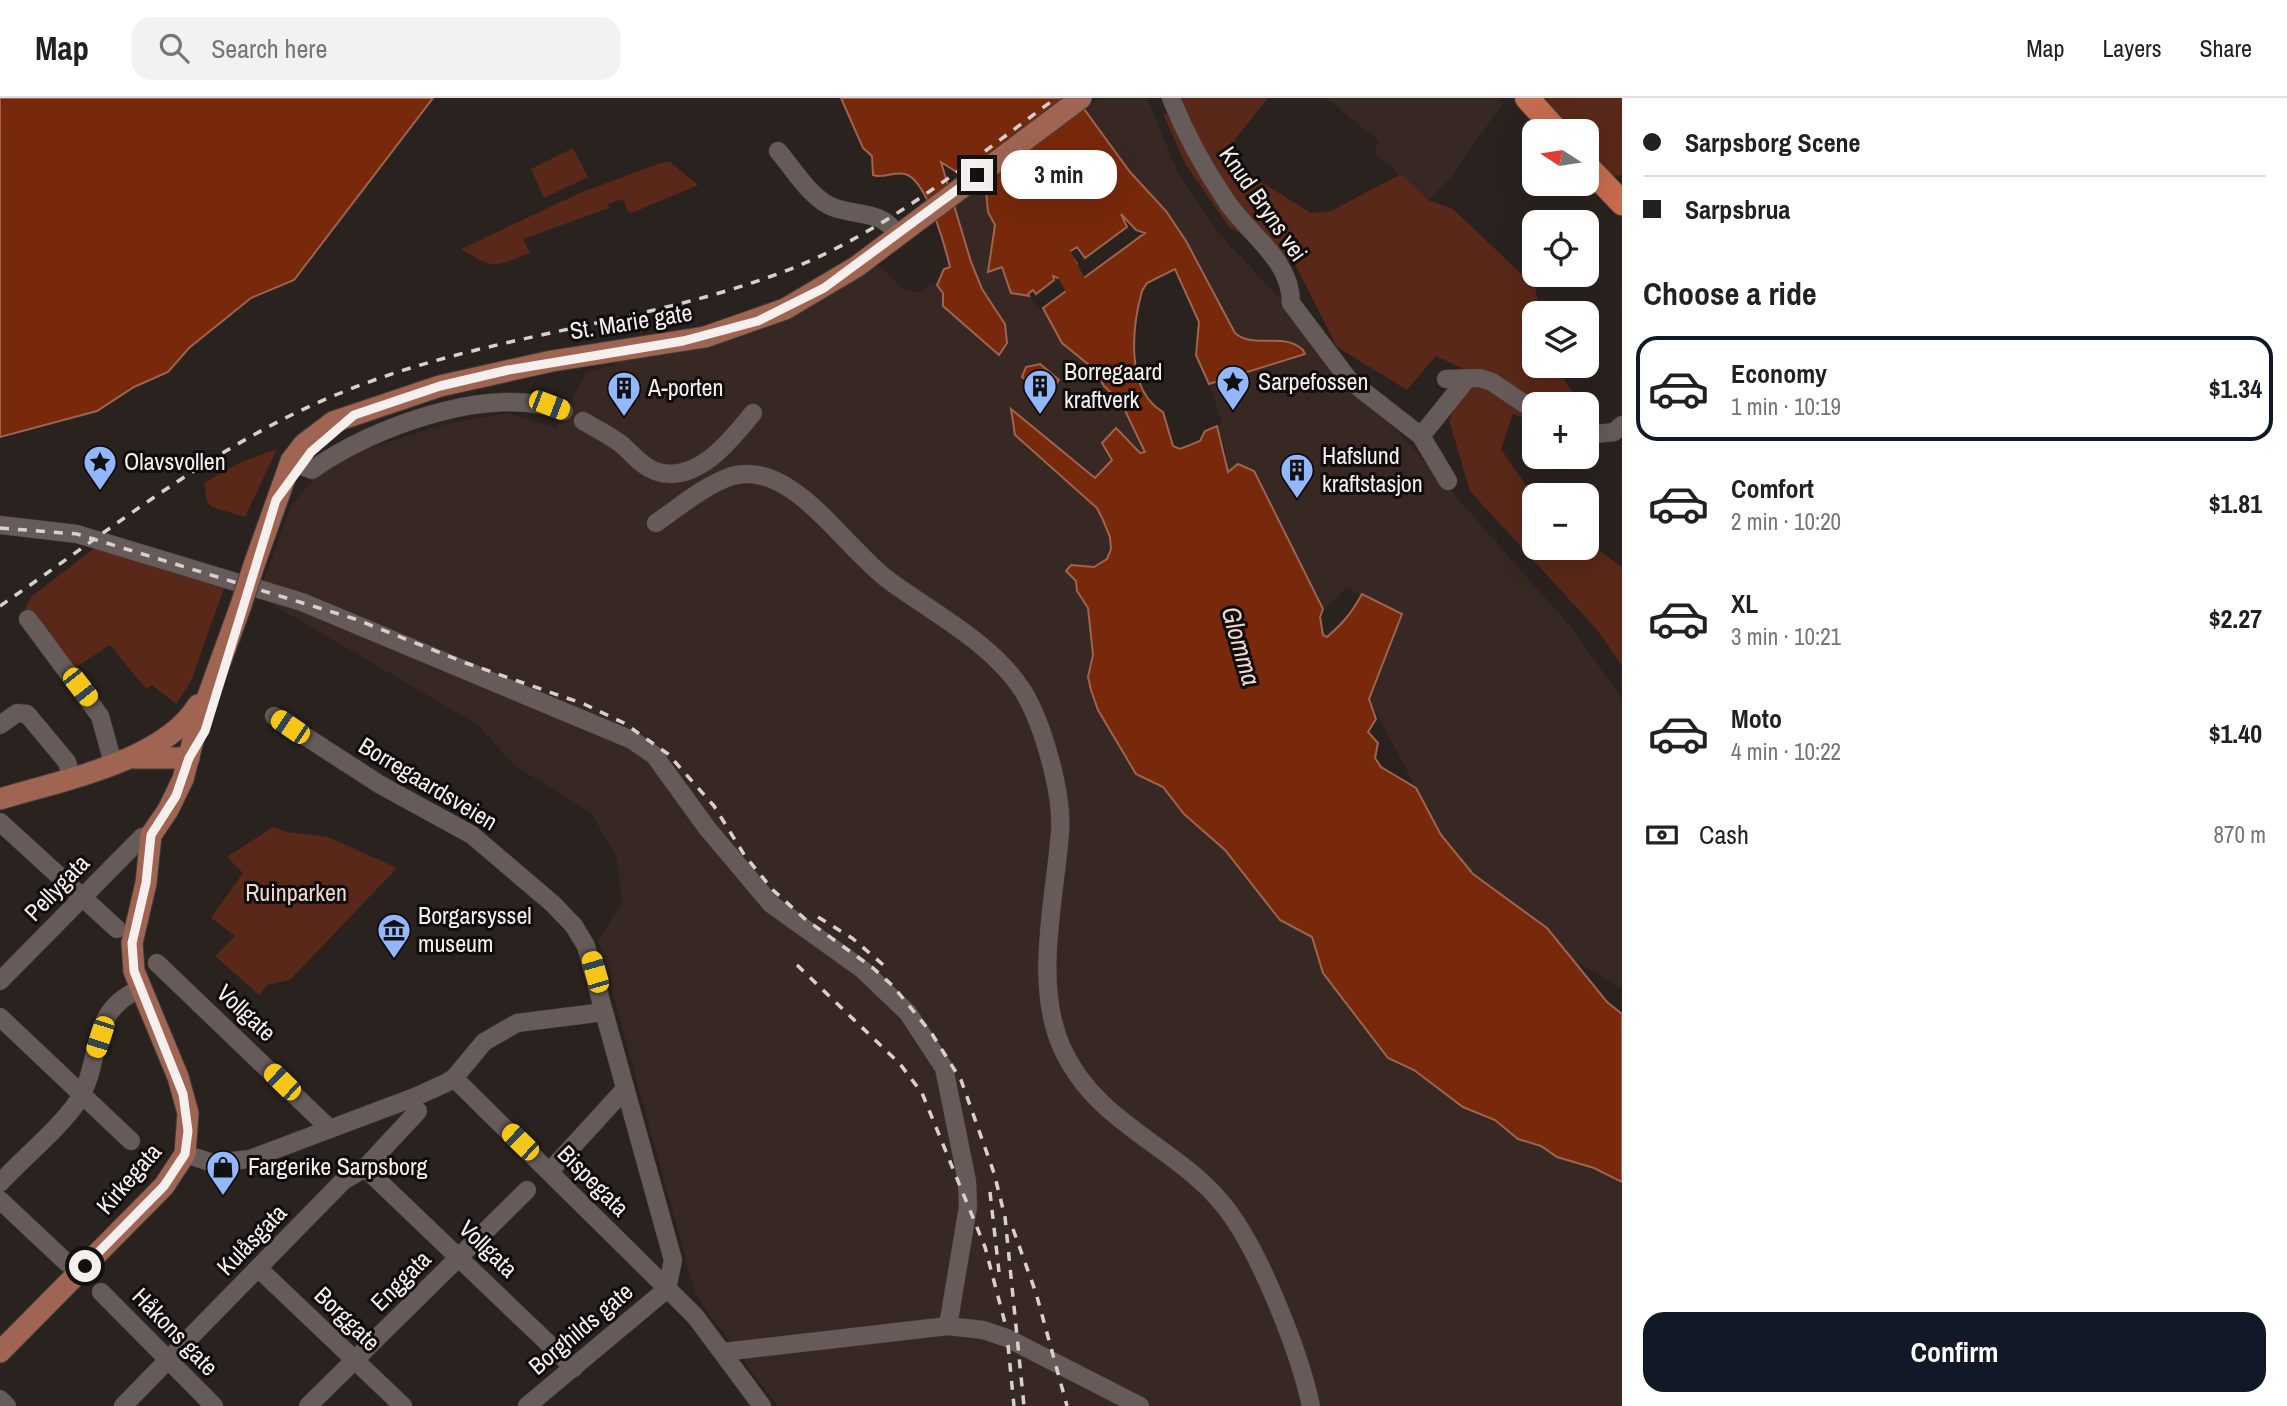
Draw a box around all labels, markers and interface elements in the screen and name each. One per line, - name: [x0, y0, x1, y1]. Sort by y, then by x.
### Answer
- search box: [131, 17, 621, 80]
- text: Map: [35, 26, 89, 70]
- icon: search: [155, 29, 193, 67]
- text: Search here: [211, 31, 327, 66]
- text: Map: [2026, 32, 2064, 64]
- text: Layers: [2102, 32, 2161, 64]
- text: Share: [2199, 32, 2252, 64]
- north arrow: [1522, 119, 1600, 196]
- map controls: [1522, 119, 1599, 560]
- text: Sarpsborg Scene: [1685, 125, 1860, 160]
- street label: Knud Bryns vei: [1212, 140, 1315, 267]
- callout: 3 min: [1002, 150, 1117, 200]
- route end: [961, 159, 993, 191]
- text: 3 min: [1034, 159, 1084, 190]
- text: Sarpsbrua: [1685, 192, 1790, 227]
- button: locate: [1522, 210, 1599, 287]
- text: Choose a ride: [1643, 272, 1817, 315]
- street label: St. Marie gate: [567, 296, 694, 346]
- button: layers: [1522, 301, 1599, 378]
- place label: Borregaard kraftverk: [1064, 355, 1162, 415]
- text: Economy: [1731, 356, 1827, 391]
- icon: car: [1647, 357, 1710, 420]
- place icon: Sarpefossen: [1214, 363, 1252, 412]
- place label: Sarpefossen: [1258, 365, 1369, 397]
- building icon: Borregaard kraftverk: [1021, 367, 1059, 416]
- building icon: A-porten: [605, 369, 643, 418]
- place label: A-porten: [647, 371, 723, 403]
- text: $1.34: [2209, 371, 2262, 406]
- car: [526, 388, 573, 422]
- text: 1 min · 10:19: [1731, 391, 1841, 422]
- button: +: [1522, 392, 1599, 469]
- place label: Hafslund kraftstasjon: [1322, 439, 1423, 499]
- place icon: Olavsvollen: [81, 443, 119, 492]
- place label: Olavsvollen: [124, 445, 226, 477]
- building icon: Hafslund kraftstasjon: [1278, 451, 1316, 500]
- text: Comfort: [1731, 471, 1814, 506]
- icon: car: [1647, 472, 1710, 535]
- button: −: [1522, 483, 1599, 560]
- text: $1.81: [2209, 486, 2262, 521]
- text: 2 min · 10:20: [1731, 506, 1841, 537]
- text: XL: [1731, 586, 1758, 621]
- icon: car: [1647, 587, 1710, 650]
- text: $2.27: [2209, 601, 2262, 636]
- water label: Glomma: [1214, 602, 1269, 690]
- text: 3 min · 10:21: [1731, 621, 1841, 652]
- car: [59, 664, 102, 710]
- text: Moto: [1731, 701, 1782, 736]
- icon: car: [1647, 702, 1710, 765]
- car: [267, 707, 314, 747]
- text: $1.40: [2209, 716, 2262, 751]
- street label: Borregaardsveien: [353, 729, 504, 837]
- text: 4 min · 10:22: [1731, 736, 1841, 767]
- icon: cash: [1643, 816, 1681, 854]
- text: Cash: [1699, 817, 1749, 852]
- text: 870 m: [2214, 819, 2266, 850]
- street label: Pellygata: [17, 847, 96, 928]
- park label: Ruinparken: [245, 876, 347, 908]
- place label: Borgarsyssel museum: [418, 899, 532, 959]
- museum icon: Borgarsyssel museum: [375, 911, 413, 960]
- car: [580, 949, 611, 995]
- street label: Vollgate: [210, 977, 283, 1048]
- car: [84, 1014, 117, 1060]
- car: [260, 1060, 305, 1104]
- car: [498, 1120, 543, 1164]
- street label: Kirkegata: [89, 1136, 168, 1221]
- street label: Bispegata: [551, 1138, 636, 1223]
- shop icon: Fargerike Sarpsborg: [204, 1148, 242, 1197]
- place label: Fargerike Sarpsborg: [248, 1150, 428, 1182]
- street label: Kulåsgata: [209, 1197, 293, 1282]
- street label: Vollgata: [452, 1212, 525, 1284]
- street label: Enggata: [363, 1243, 438, 1318]
- route start: [69, 1250, 101, 1282]
- street label: Borghilds gate: [521, 1275, 639, 1381]
- street label: Borggate: [308, 1279, 388, 1358]
- street label: Håkons gate: [126, 1280, 226, 1382]
- button: Confirm: [1643, 1312, 2266, 1392]

